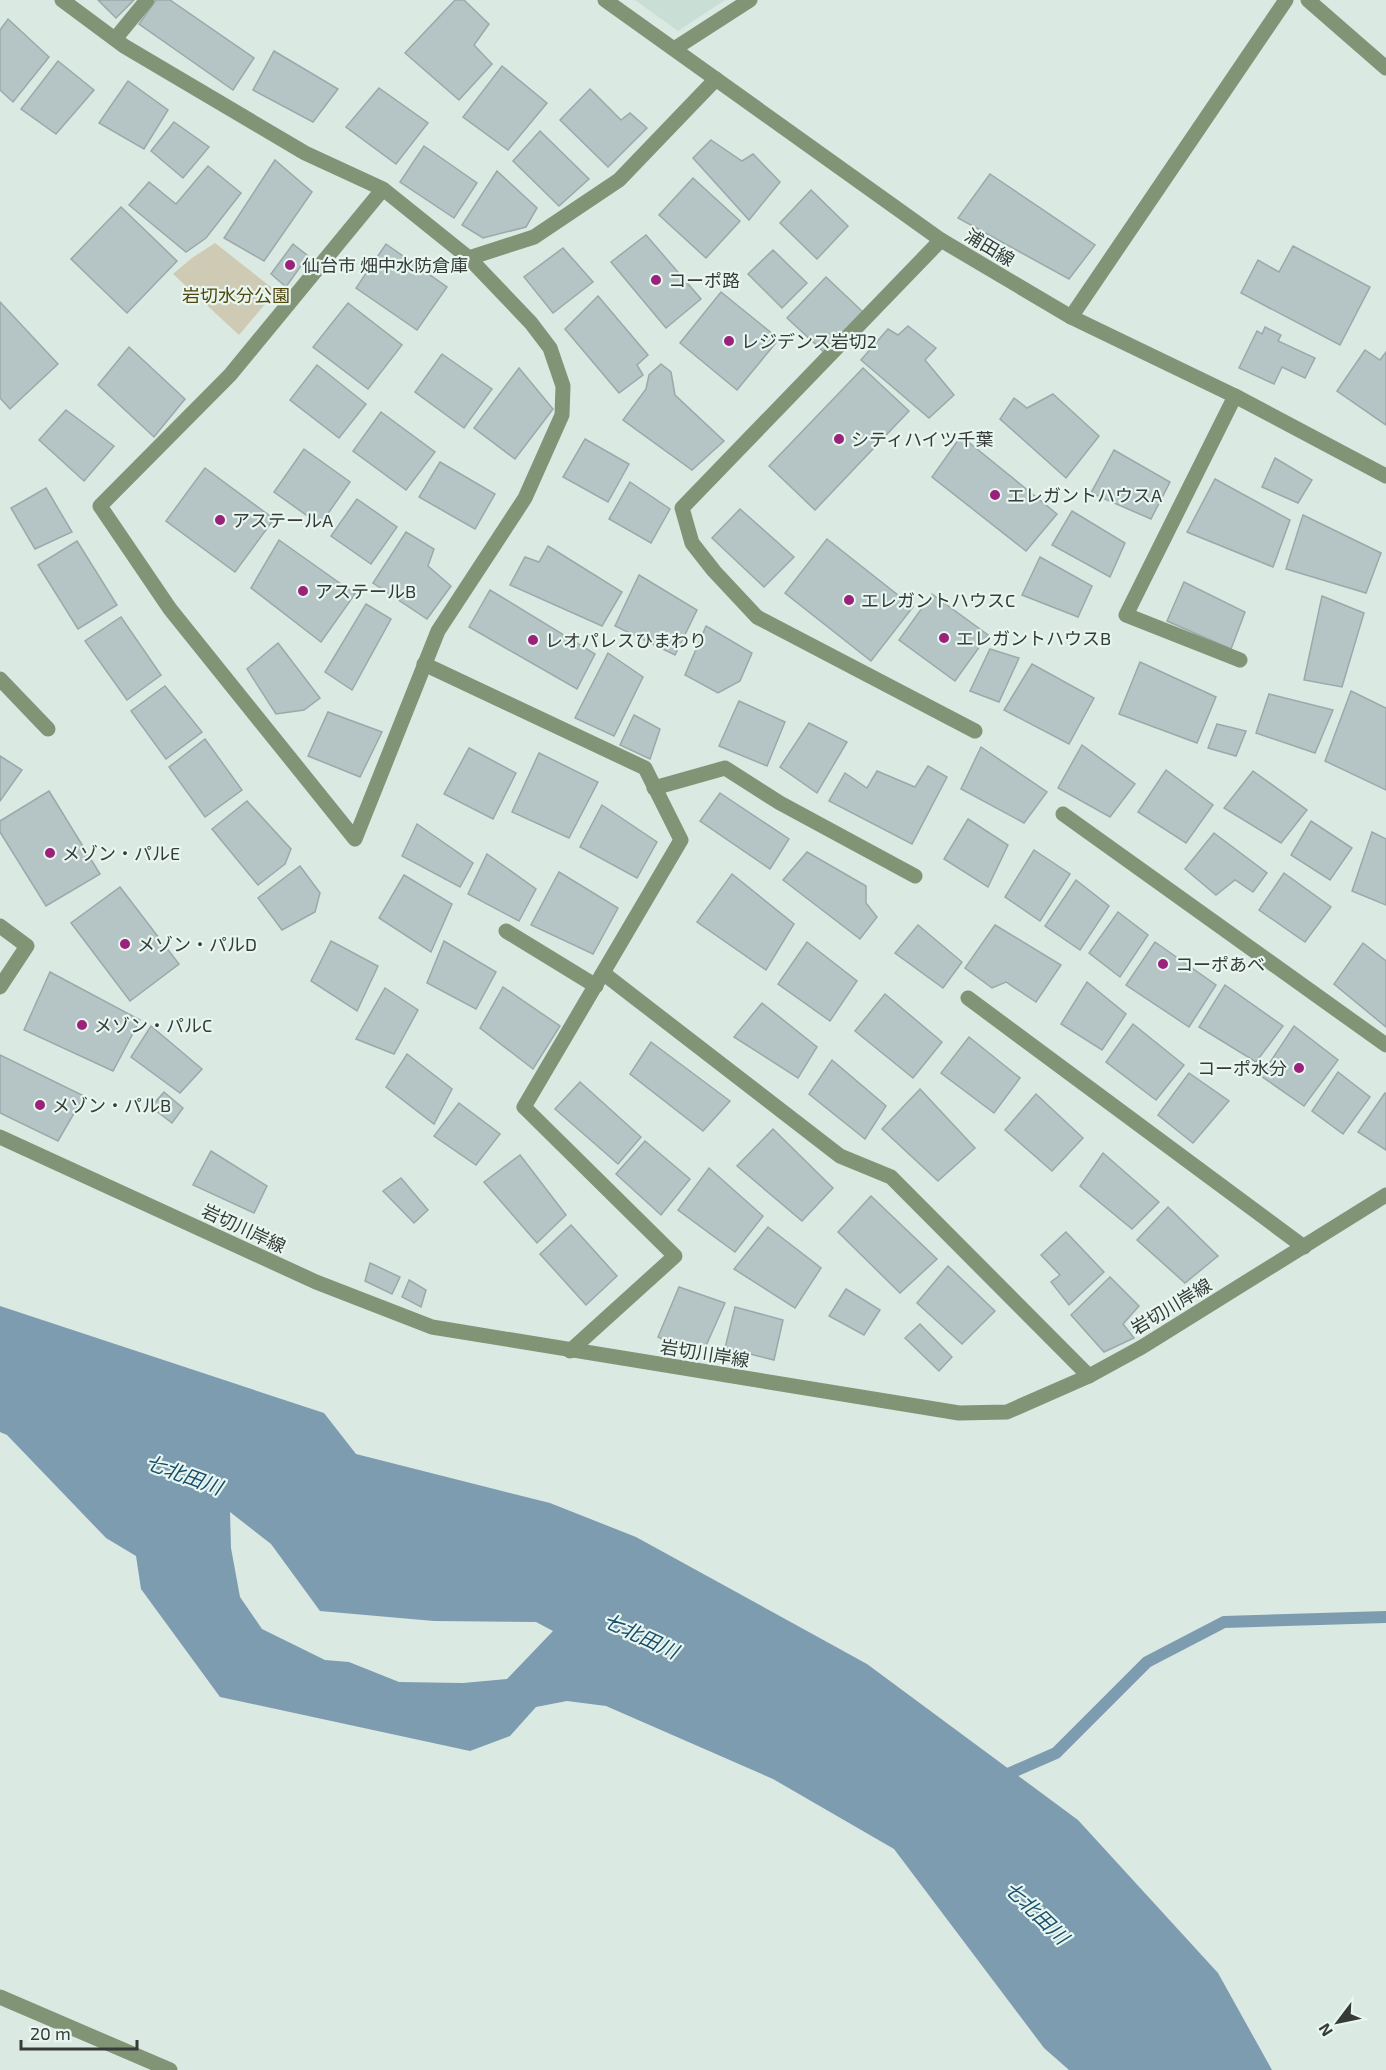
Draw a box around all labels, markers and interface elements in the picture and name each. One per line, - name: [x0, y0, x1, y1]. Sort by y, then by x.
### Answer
- street label: 浦田線: [961, 224, 1019, 270]
- place label: 仙台市 畑中水防倉庫: [302, 254, 468, 276]
- marker: 仙台市 畑中水防倉庫: [283, 258, 297, 272]
- place label: コーポ路: [668, 269, 740, 291]
- marker: コーポ路: [649, 273, 663, 287]
- park label: 岩切水分公園: [182, 284, 290, 306]
- place label: レジデンス岩切2: [741, 330, 877, 352]
- marker: レジデンス岩切2: [722, 334, 736, 348]
- place label: シティハイツ千葉: [851, 428, 994, 450]
- marker: シティハイツ千葉: [832, 432, 846, 446]
- place label: エレガントハウスA: [1007, 484, 1163, 506]
- marker: エレガントハウスA: [988, 488, 1002, 502]
- place label: アステールA: [232, 509, 334, 531]
- marker: アステールA: [213, 513, 227, 527]
- place label: アステールB: [315, 580, 416, 602]
- marker: アステールB: [296, 584, 310, 598]
- place label: エレガントハウスC: [861, 589, 1015, 611]
- marker: エレガントハウスC: [842, 593, 856, 607]
- place label: エレガントハウスB: [956, 627, 1111, 649]
- place label: レオパレスひまわり: [545, 629, 707, 651]
- marker: エレガントハウスB: [937, 631, 951, 645]
- marker: レオパレスひまわり: [526, 633, 540, 647]
- place label: メゾン・パルE: [62, 842, 180, 864]
- marker: メゾン・パルE: [43, 846, 57, 860]
- place label: メゾン・パルD: [137, 933, 257, 955]
- marker: メゾン・パルD: [118, 937, 132, 951]
- place label: コーポあべ: [1175, 953, 1265, 975]
- marker: コーポあべ: [1156, 957, 1170, 971]
- place label: メゾン・パルC: [94, 1014, 212, 1036]
- marker: メゾン・パルC: [75, 1018, 89, 1032]
- place label: コーポ水分: [1197, 1057, 1287, 1079]
- marker: コーポ水分: [1292, 1061, 1306, 1075]
- place label: メゾン・パルB: [52, 1094, 171, 1116]
- marker: メゾン・パルB: [33, 1098, 47, 1112]
- street label: 岩切川岸線: [199, 1199, 289, 1257]
- street label: 岩切川岸線: [1127, 1273, 1215, 1339]
- street label: 岩切川岸線: [659, 1335, 751, 1371]
- water label: 七北田川: [142, 1449, 228, 1500]
- water label: 七北田川: [600, 1607, 684, 1664]
- water label: 七北田川: [1000, 1876, 1076, 1950]
- north arrow: [1308, 1992, 1368, 2052]
- scale bar: [21, 2013, 136, 2051]
- text: N: [1314, 2020, 1336, 2040]
- text: 20 m: [30, 2022, 71, 2044]

